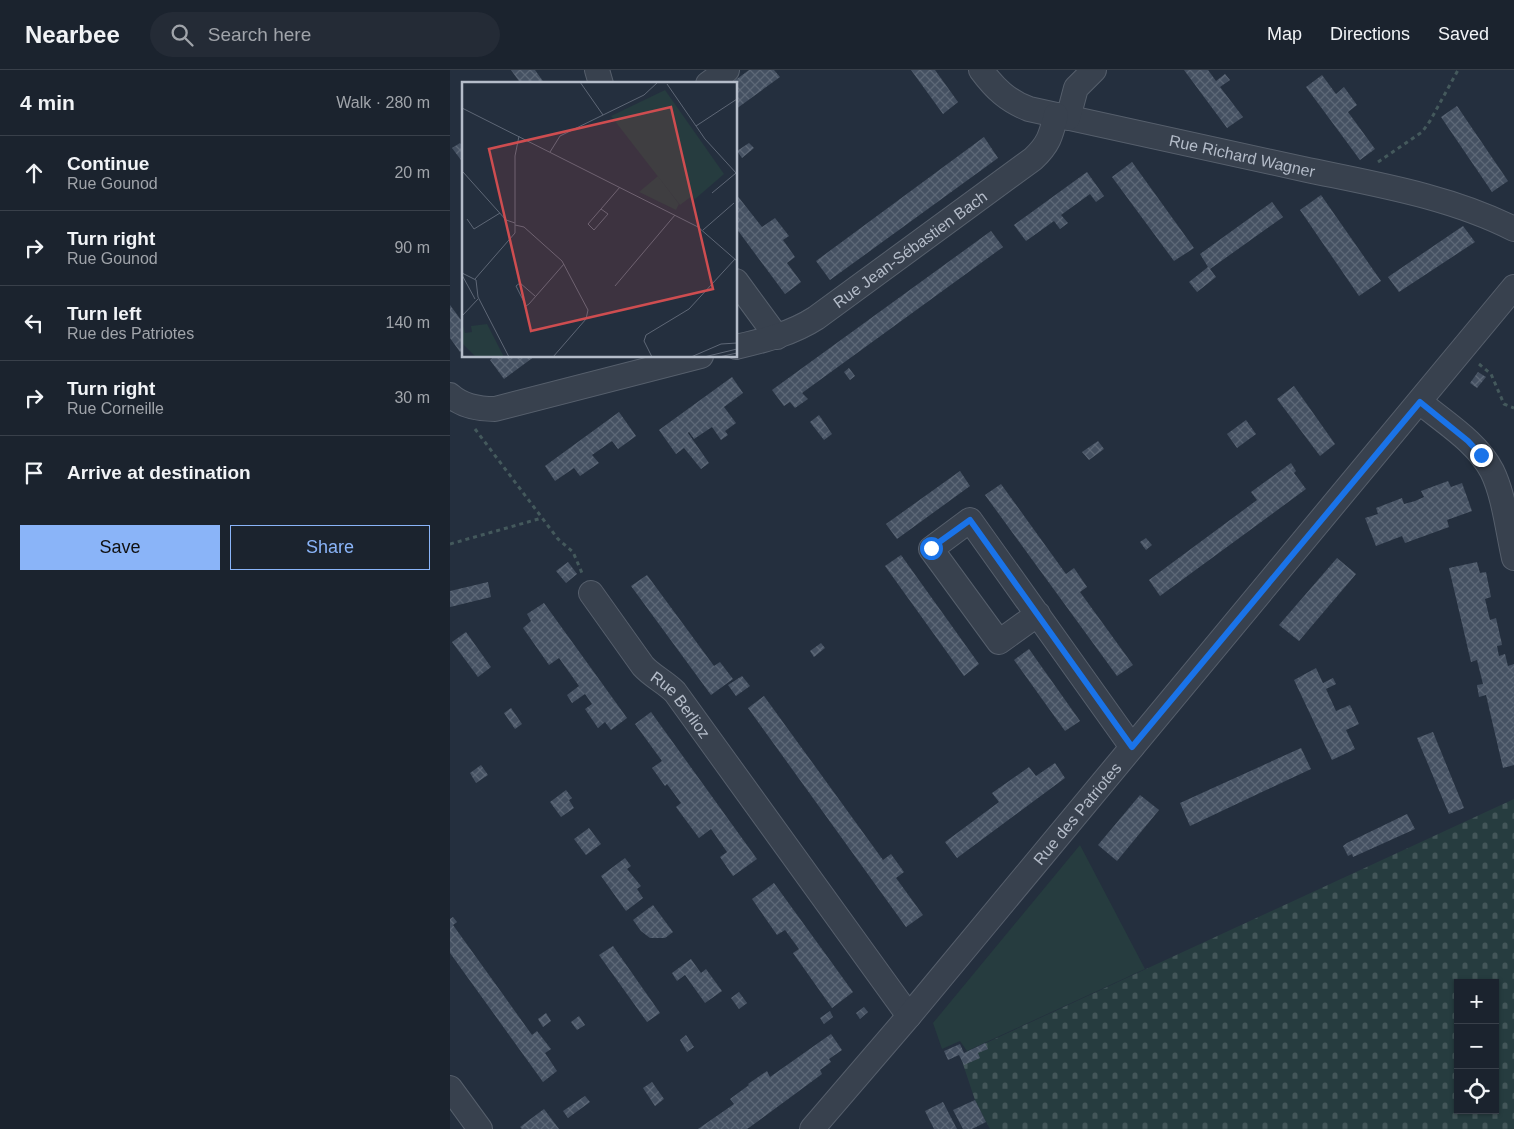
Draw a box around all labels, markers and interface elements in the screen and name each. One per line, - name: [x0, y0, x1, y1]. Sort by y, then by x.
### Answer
- search box: [150, 12, 500, 57]
- text: Nearbee: [25, 21, 120, 48]
- icon: search: [168, 21, 196, 49]
- text: Search here: [208, 24, 311, 45]
- text: Map: [1267, 24, 1302, 44]
- text: Directions: [1330, 24, 1410, 44]
- text: Saved: [1438, 24, 1489, 44]
- inset map: [462, 82, 738, 358]
- text: 4 min: [20, 91, 75, 114]
- text: Walk · 280 m: [336, 94, 430, 111]
- street label: Rue Richard Wagner: [1168, 132, 1317, 180]
- text: Continue: [67, 153, 149, 174]
- icon: ahead: [20, 159, 48, 187]
- text: 20 m: [394, 164, 430, 181]
- text: Rue Gounod: [67, 175, 158, 192]
- street label: Rue Jean-Sébastien Bach: [830, 188, 990, 311]
- text: Turn right: [67, 228, 155, 249]
- icon: right: [20, 234, 48, 262]
- text: 90 m: [394, 239, 430, 256]
- text: Rue Gounod: [67, 250, 158, 267]
- text: Turn left: [67, 303, 142, 324]
- icon: left: [20, 309, 48, 337]
- text: 140 m: [386, 314, 430, 331]
- text: Rue des Patriotes: [67, 325, 194, 342]
- text: Turn right: [67, 378, 155, 399]
- icon: right: [20, 384, 48, 412]
- text: 30 m: [394, 389, 430, 406]
- text: Rue Corneille: [67, 400, 164, 417]
- route end: [1470, 444, 1493, 467]
- icon: arrive: [20, 459, 48, 487]
- text: Arrive at destination: [67, 462, 251, 483]
- button: Save: [20, 525, 220, 570]
- button: Share: [230, 525, 430, 570]
- route start: [920, 537, 943, 560]
- street label: Rue Berlioz: [647, 668, 713, 741]
- street label: Rue des Patriotes: [1030, 759, 1125, 868]
- map controls: [1454, 979, 1499, 1114]
- button: +: [1454, 979, 1499, 1024]
- button: −: [1454, 1024, 1499, 1069]
- button: locate: [1454, 1069, 1499, 1114]

